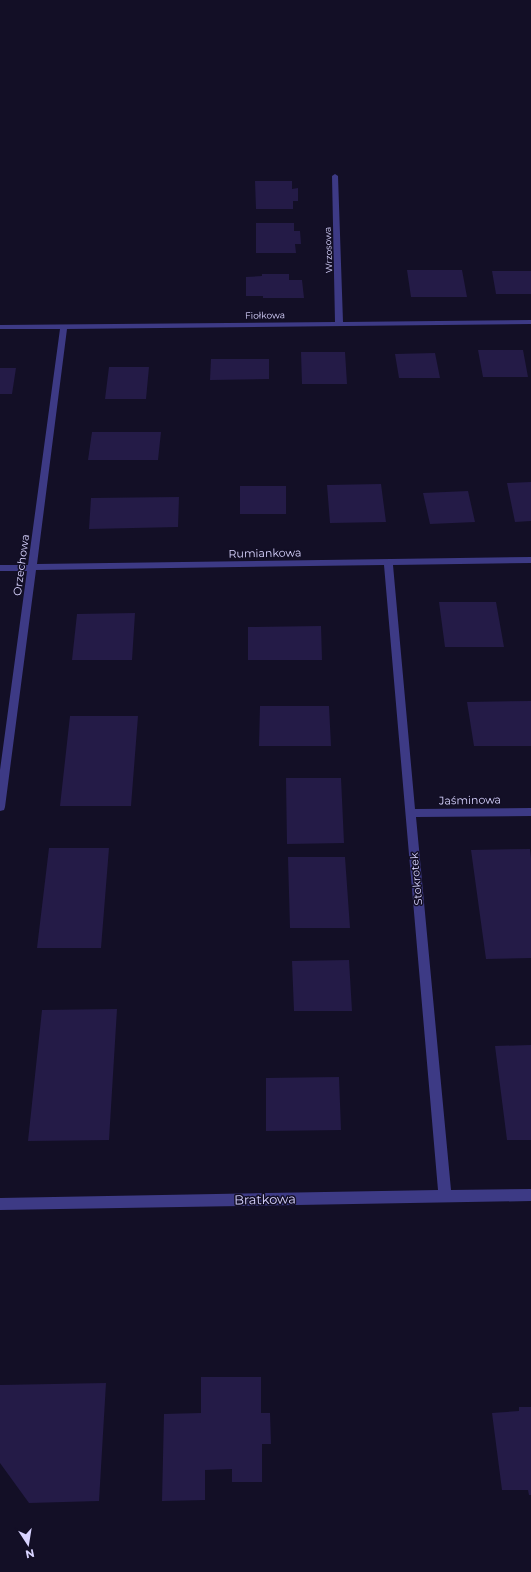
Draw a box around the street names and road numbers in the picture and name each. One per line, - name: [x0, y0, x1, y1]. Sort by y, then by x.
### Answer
- street label: Wrzosowa: [322, 227, 334, 273]
- street label: Fiołkowa: [245, 309, 285, 321]
- street label: Orzechowa: [10, 533, 32, 597]
- street label: Rumiankowa: [228, 545, 302, 561]
- street label: Jaśminowa: [438, 792, 501, 808]
- street label: Stokrotek: [407, 852, 425, 906]
- street label: Bratkowa: [234, 1190, 296, 1208]

